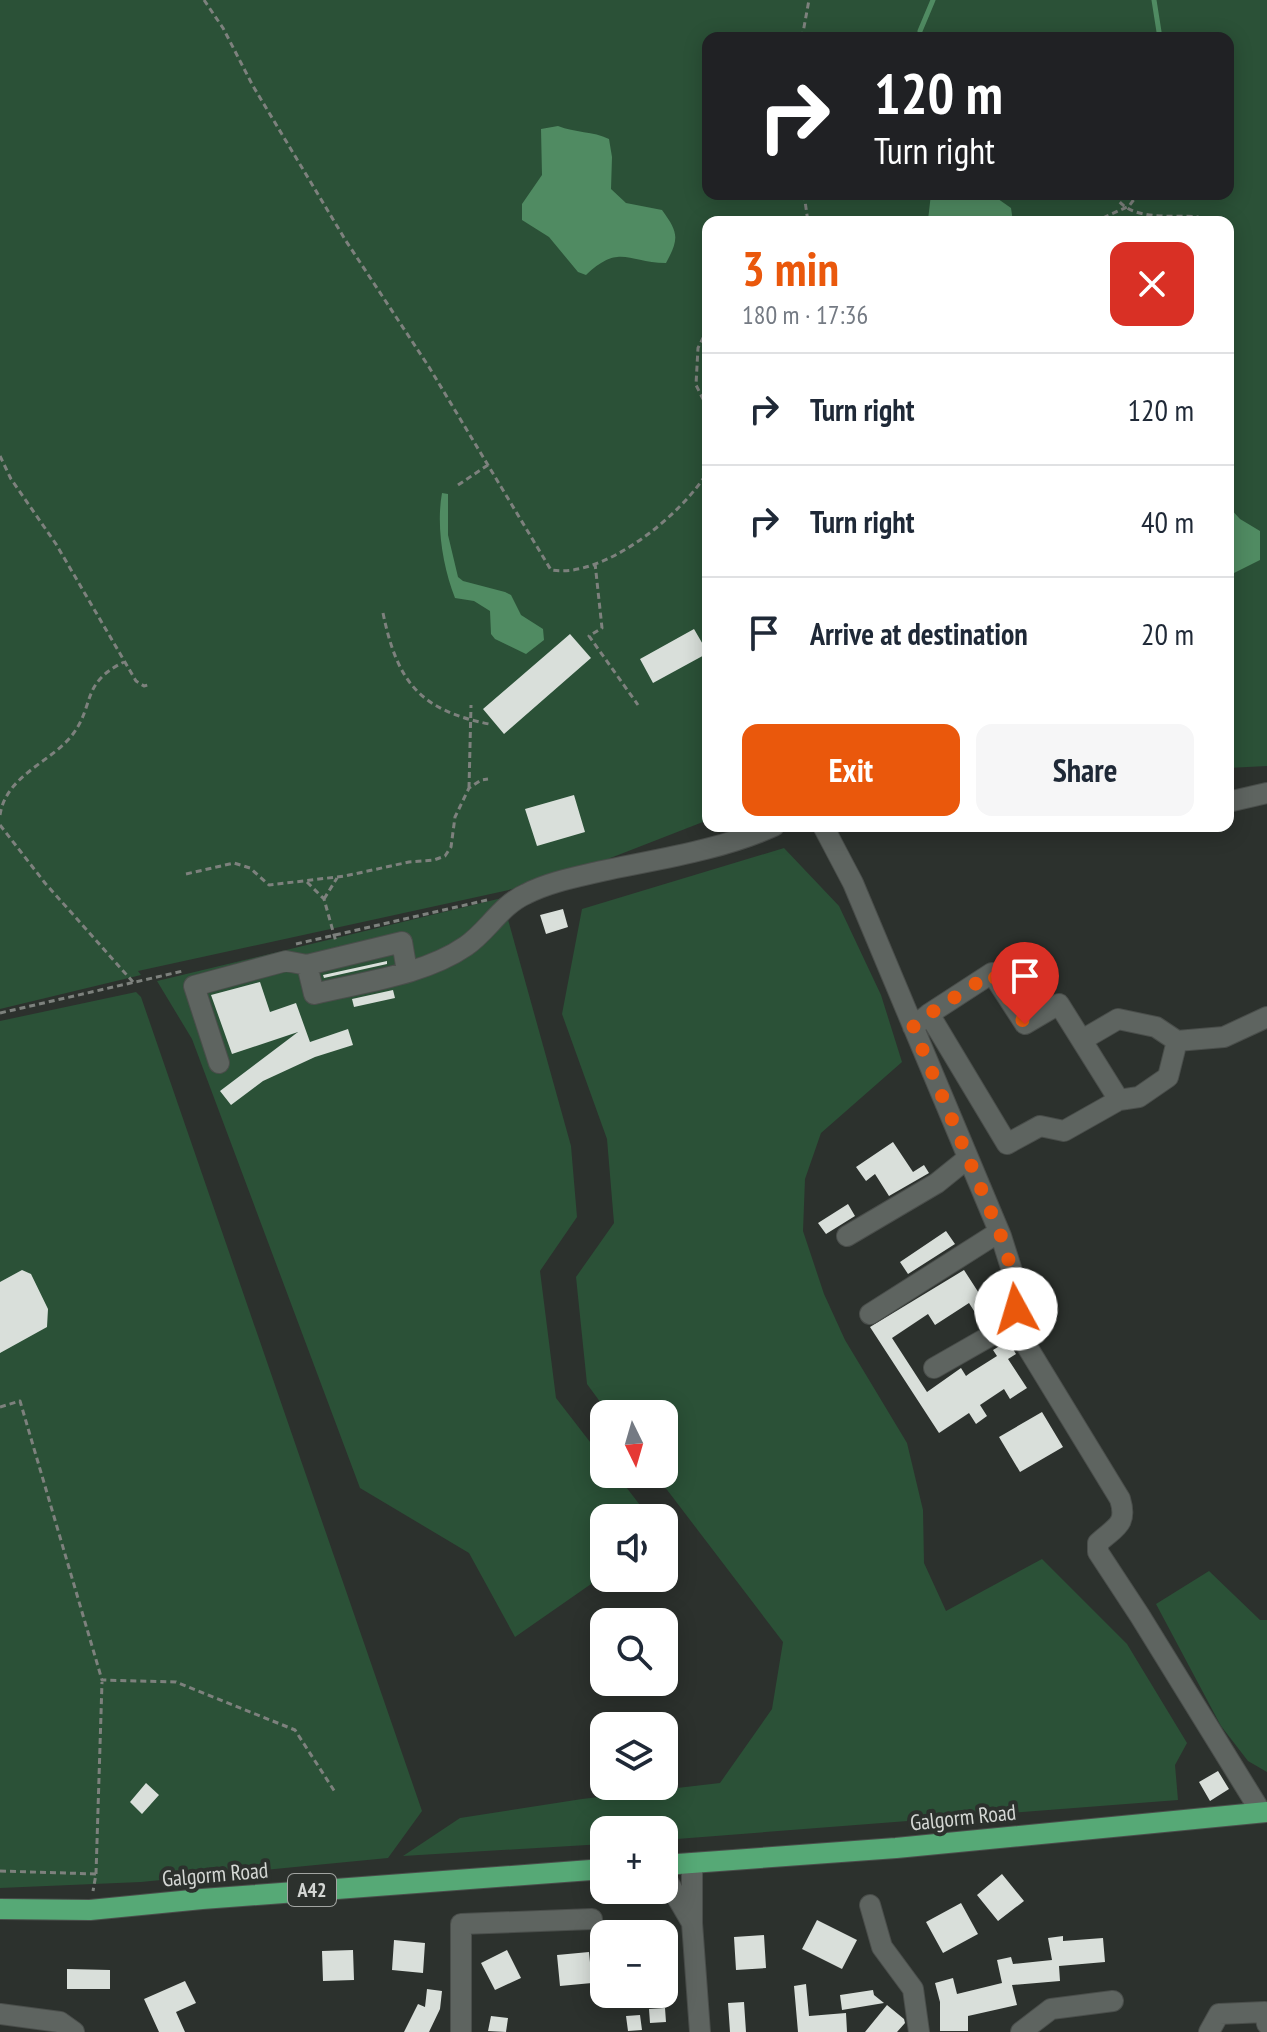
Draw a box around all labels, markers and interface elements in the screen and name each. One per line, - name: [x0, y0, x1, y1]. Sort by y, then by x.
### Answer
- text: 120 m: [874, 57, 1003, 129]
- icon: right: [742, 64, 846, 168]
- text: Turn right: [874, 127, 995, 174]
- text: 3 min: [742, 237, 839, 299]
- button: close: [1110, 242, 1194, 326]
- text: 180 m · 17:36: [742, 298, 868, 331]
- icon: right: [742, 387, 786, 431]
- text: Turn right: [810, 390, 914, 429]
- text: 120 m: [1128, 390, 1194, 429]
- icon: right: [742, 499, 786, 543]
- text: Turn right: [810, 502, 914, 541]
- text: 40 m: [1141, 502, 1194, 541]
- icon: arrive: [742, 611, 786, 655]
- text: Arrive at destination: [810, 614, 1028, 653]
- text: 20 m: [1141, 614, 1194, 653]
- button: Exit: [742, 724, 960, 816]
- button: Share: [976, 724, 1194, 816]
- pin: [991, 942, 1059, 1024]
- icon: arrive: [1003, 954, 1047, 998]
- position arrow: [974, 1267, 1058, 1351]
- north arrow: [590, 1400, 678, 1488]
- map controls: [590, 1400, 678, 2008]
- button: sound: [590, 1504, 678, 1592]
- button: search: [590, 1608, 678, 1696]
- button: layers: [590, 1712, 678, 1800]
- street label: Galgorm Road: [909, 1798, 1017, 1836]
- button: +: [590, 1816, 678, 1904]
- street label: Galgorm Road: [161, 1855, 269, 1893]
- road number: A42: [288, 1874, 336, 1906]
- button: −: [590, 1920, 678, 2008]

